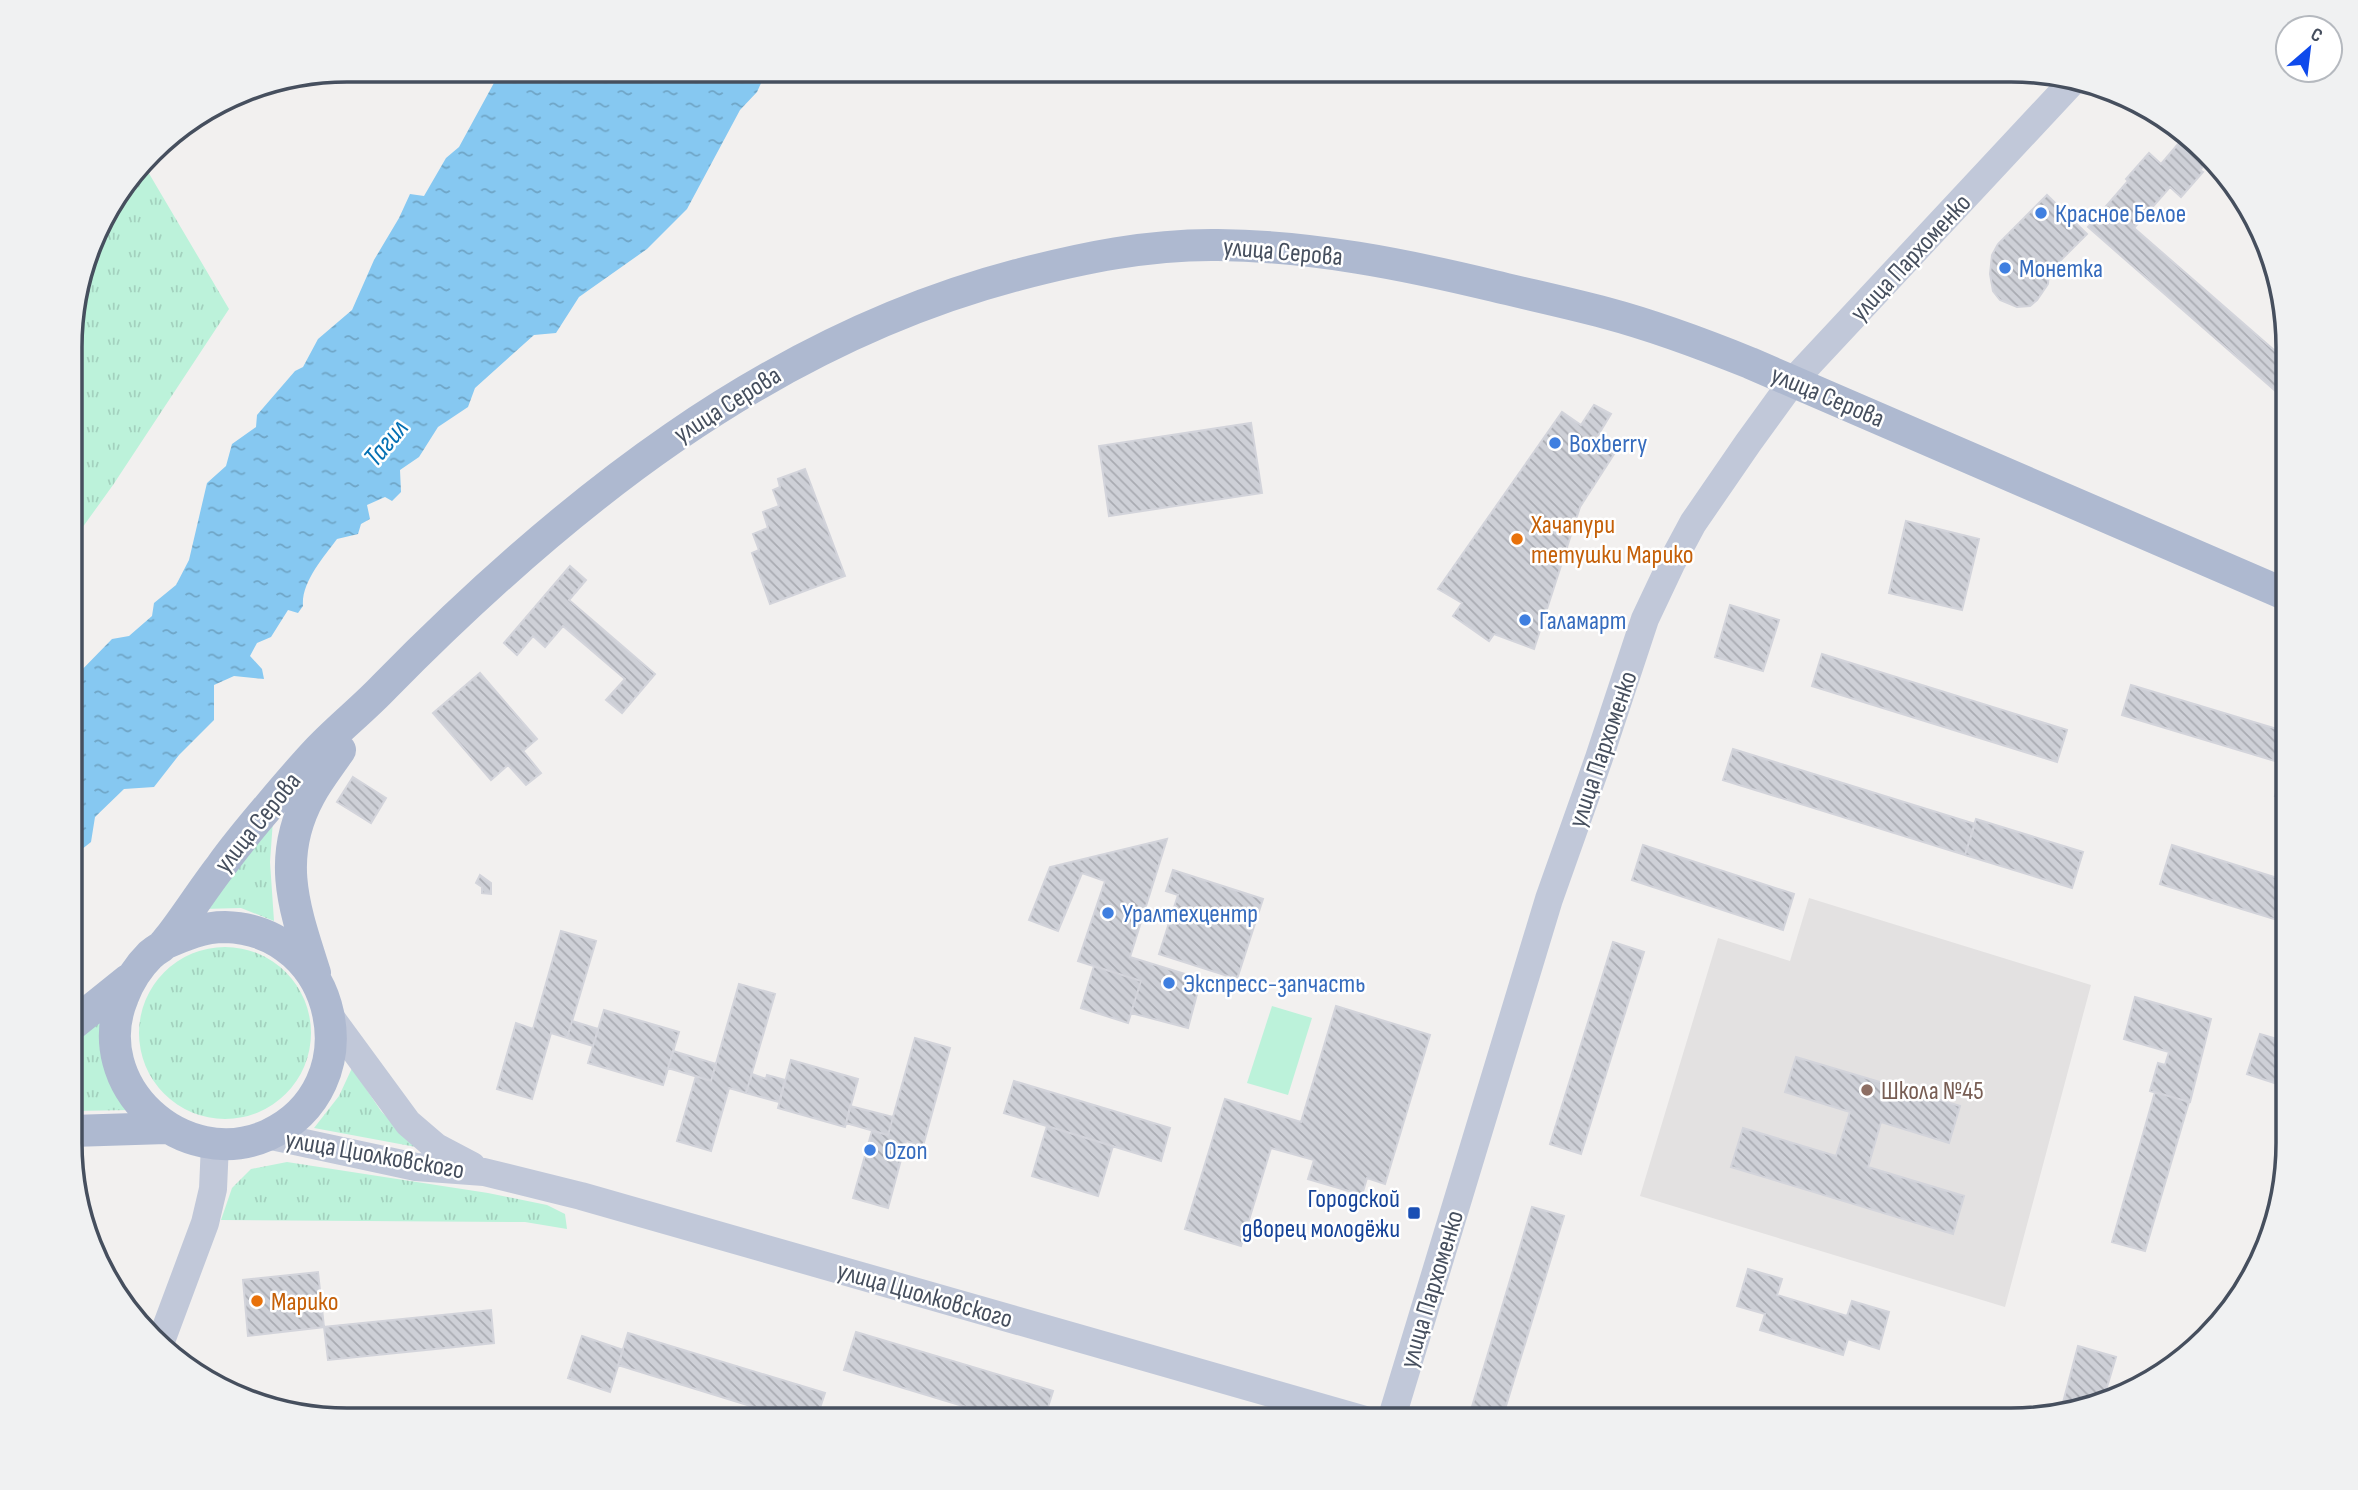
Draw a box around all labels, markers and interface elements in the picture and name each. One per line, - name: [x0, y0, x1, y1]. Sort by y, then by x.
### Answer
- north arrow: [2274, 14, 2344, 84]
- text: С: [2307, 23, 2326, 48]
- street label: улица Пархоменко: [1844, 188, 1978, 328]
- place label: Красное Белое: [2055, 199, 2186, 230]
- marker: Красное Белое: [2033, 205, 2049, 221]
- street label: улица Серова: [1222, 232, 1344, 273]
- place label: Монетка: [2019, 254, 2103, 285]
- marker: Монетка: [1997, 260, 2013, 276]
- street label: улица Серова: [669, 360, 787, 450]
- street label: улица Серова: [1766, 360, 1889, 435]
- water label: Тагил: [357, 412, 415, 473]
- place label: Boxberry: [1569, 429, 1647, 460]
- marker: Boxberry: [1547, 435, 1563, 451]
- place label: Хачапури тетушки Марико: [1530, 510, 1694, 571]
- marker: Хачапури тетушки Марико: [1509, 531, 1525, 547]
- place label: Галамарт: [1539, 606, 1626, 637]
- marker: Галамарт: [1517, 612, 1533, 628]
- street label: улица Пархоменко: [1562, 667, 1645, 832]
- street label: улица Серова: [208, 767, 308, 879]
- place label: Уралтехцентр: [1122, 899, 1258, 930]
- marker: Уралтехцентр: [1100, 905, 1116, 921]
- place label: Экспресс-запчасть: [1183, 969, 1366, 1000]
- marker: Экспресс-запчасть: [1161, 975, 1177, 991]
- place label: Школа №45: [1881, 1076, 1984, 1107]
- marker: Школа №45: [1859, 1082, 1875, 1098]
- street label: улица Циолковского: [283, 1124, 467, 1186]
- place label: Ozon: [884, 1136, 928, 1167]
- marker: Ozon: [862, 1142, 878, 1158]
- place label: Городской дворец молодёжи: [1242, 1184, 1400, 1245]
- marker: Городской дворец молодёжи: [1406, 1205, 1422, 1221]
- street label: улица Пархоменко: [1394, 1207, 1471, 1372]
- street label: улица Циолковского: [833, 1256, 1016, 1335]
- place label: Марико: [271, 1287, 338, 1318]
- marker: Марико: [249, 1293, 265, 1309]

